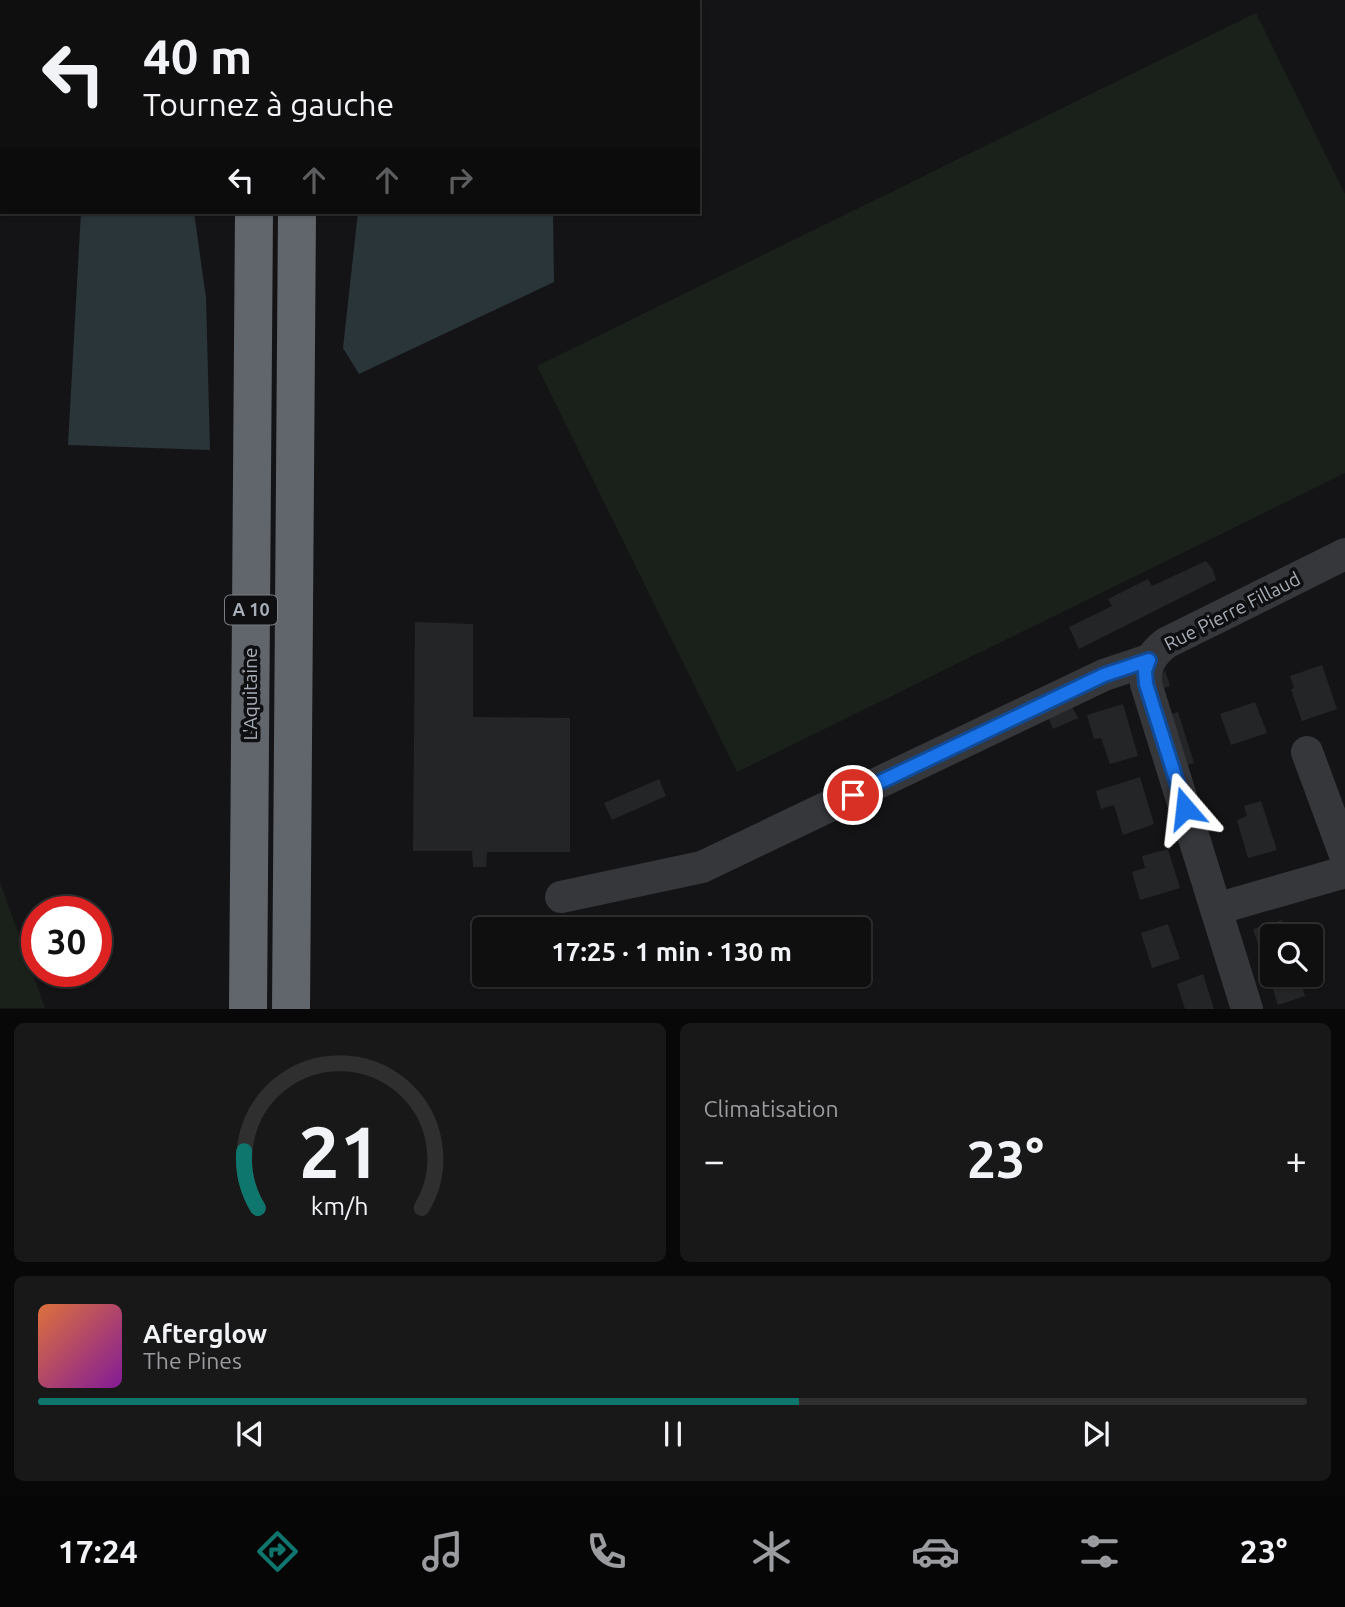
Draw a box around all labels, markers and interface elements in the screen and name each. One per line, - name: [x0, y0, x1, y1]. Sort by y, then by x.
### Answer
- icon: left: [28, 28, 119, 119]
- text: 40 m: [143, 28, 252, 83]
- text: Tournez à gauche: [143, 86, 394, 122]
- icon: left: [222, 161, 260, 199]
- icon: ahead: [295, 161, 333, 199]
- icon: ahead: [368, 161, 406, 199]
- icon: right: [441, 161, 479, 199]
- street label: Rue Pierre Fillaud: [1160, 567, 1304, 655]
- road number: A 10: [225, 596, 277, 624]
- street label: L'Aquitaine: [239, 648, 261, 740]
- pin: [823, 765, 883, 825]
- position arrow: [1148, 771, 1222, 845]
- icon: arrive: [834, 776, 872, 814]
- speed limit sign: 30: [21, 896, 112, 987]
- map controls: [1260, 924, 1323, 987]
- button: search: [1260, 924, 1323, 987]
- text: 17:25 · 1 min · 130 m: [551, 937, 792, 966]
- text: Climatisation: [704, 1096, 839, 1121]
- text: 21: [299, 1111, 381, 1193]
- text: 23°: [967, 1130, 1044, 1188]
- text: −: [704, 1139, 725, 1181]
- text: +: [1286, 1139, 1307, 1181]
- text: km/h: [311, 1192, 369, 1220]
- text: Afterglow: [143, 1319, 267, 1348]
- text: The Pines: [143, 1348, 242, 1373]
- icon: previous: [231, 1415, 269, 1453]
- icon: pause: [654, 1415, 692, 1453]
- icon: next: [1077, 1415, 1115, 1453]
- icon: directions: [253, 1527, 302, 1576]
- icon: music: [418, 1527, 467, 1576]
- icon: phone: [582, 1527, 631, 1576]
- icon: climate: [747, 1527, 796, 1576]
- icon: car: [911, 1527, 960, 1576]
- icon: filters: [1075, 1527, 1124, 1576]
- text: 17:24: [58, 1533, 138, 1569]
- text: 23°: [1240, 1533, 1287, 1569]

